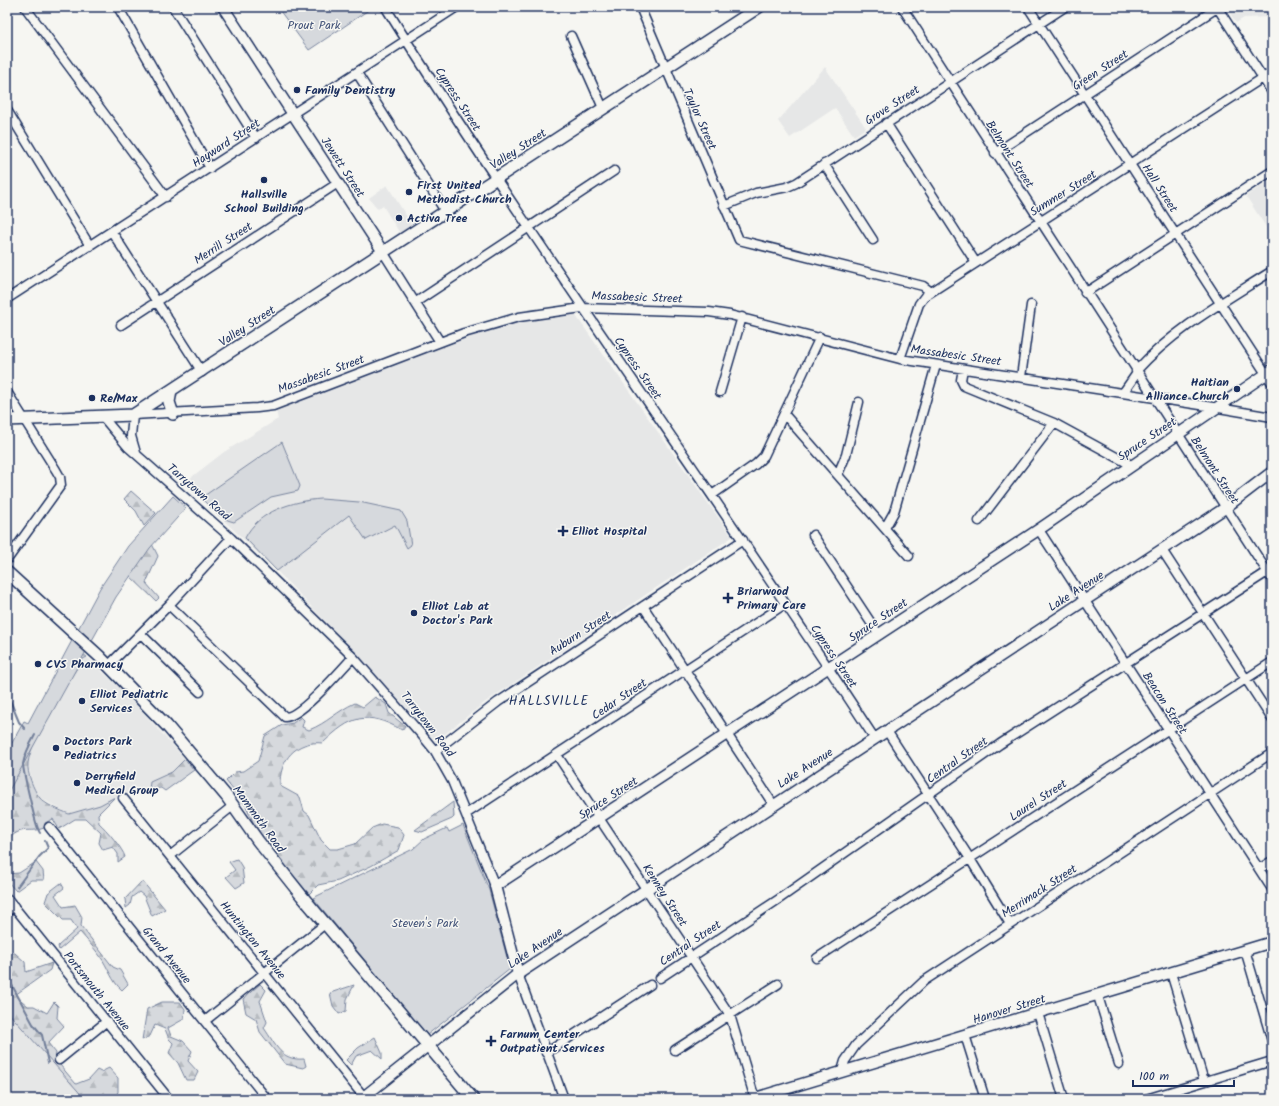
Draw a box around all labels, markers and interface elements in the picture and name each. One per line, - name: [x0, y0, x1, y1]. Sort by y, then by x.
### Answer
- park label: Prout Park: [288, 16, 341, 35]
- street label: Green Street: [1068, 45, 1132, 96]
- street label: Cypress Street: [430, 63, 486, 136]
- street label: Grove Street: [861, 80, 924, 130]
- place label: Family Dentistry: [305, 81, 396, 100]
- marker: Family Dentistry: [292, 85, 302, 95]
- street label: Taylor Street: [678, 86, 722, 153]
- street label: Hayward Street: [188, 114, 265, 173]
- street label: Belmont Street: [981, 117, 1039, 192]
- street label: Valley Street: [486, 124, 551, 175]
- street label: Jewett Street: [316, 133, 370, 202]
- street label: Hall Street: [1137, 160, 1183, 217]
- street label: Summer Street: [1026, 165, 1101, 222]
- marker: Hallsville School Building: [259, 175, 269, 185]
- place label: First United Methodist Church: [417, 176, 512, 209]
- place label: Hallsville School Building: [224, 185, 304, 218]
- marker: First United Methodist Church: [404, 187, 414, 197]
- place label: Activa Tree: [407, 209, 467, 228]
- marker: Activa Tree: [394, 213, 404, 223]
- street label: Merrill Street: [190, 217, 257, 270]
- street label: Massabesic Street: [591, 286, 683, 309]
- street label: Valley Street: [215, 301, 280, 352]
- street label: Cypress Street: [609, 333, 667, 404]
- street label: Massabesic Street: [909, 340, 1003, 371]
- street label: Massabesic Street: [275, 350, 368, 399]
- place label: Haitian Alliance Church: [1146, 373, 1229, 406]
- marker: Haitian Alliance Church: [1232, 384, 1242, 394]
- place label: Re/Max: [100, 389, 138, 408]
- marker: Re/Max: [87, 393, 97, 403]
- street label: Spruce Street: [1114, 412, 1181, 466]
- street label: Belmont Street: [1186, 433, 1244, 508]
- street label: Tarrytown Road: [163, 459, 235, 526]
- place label: Elliot Hospital: [572, 522, 648, 541]
- marker: Elliot Hospital: [557, 525, 569, 537]
- street label: Lake Avenue: [1045, 566, 1109, 617]
- place label: Briarwood Primary Care: [737, 582, 806, 615]
- marker: Briarwood Primary Care: [722, 592, 734, 604]
- street label: Spruce Street: [845, 593, 912, 647]
- place label: Elliot Lab at Doctor's Park: [422, 597, 493, 630]
- street label: Auburn Street: [545, 606, 615, 661]
- marker: Elliot Lab at Doctor's Park: [409, 608, 419, 618]
- street label: Cypress Street: [805, 621, 862, 692]
- place label: CVS Pharmacy: [46, 655, 124, 674]
- marker: CVS Pharmacy: [33, 659, 43, 669]
- street label: Beacon Street: [1137, 668, 1192, 739]
- street label: Cedar Street: [588, 674, 651, 725]
- place label: Elliot Pediatric Services: [90, 685, 169, 718]
- street label: Tarrytown Road: [396, 687, 460, 762]
- district label: HALLSVILLE: [509, 691, 589, 712]
- marker: Elliot Pediatric Services: [77, 696, 87, 706]
- place label: Doctors Park Pediatrics: [64, 732, 133, 765]
- street label: Central Street: [923, 732, 992, 789]
- marker: Doctors Park Pediatrics: [51, 743, 61, 753]
- street label: Lake Avenue: [774, 743, 838, 794]
- place label: Derryfield Medical Group: [85, 767, 159, 800]
- street label: Spruce Street: [575, 772, 642, 825]
- street label: Laurel Street: [1006, 774, 1071, 826]
- marker: Derryfield Medical Group: [72, 778, 82, 788]
- street label: Mammoth Road: [228, 782, 290, 858]
- street label: Kenney Street: [637, 860, 692, 931]
- street label: Merrimack Street: [998, 860, 1081, 923]
- street label: Huntington Avenue: [215, 897, 291, 984]
- park label: Steven's Park: [392, 914, 459, 933]
- street label: Central Street: [655, 915, 725, 971]
- street label: Grand Avenue: [137, 922, 196, 989]
- street label: Lake Avenue: [504, 922, 567, 974]
- street label: Portsmouth Avenue: [58, 947, 135, 1036]
- street label: Hanover Street: [970, 989, 1048, 1030]
- place label: Farnum Center Outpatient Services: [500, 1025, 605, 1058]
- marker: Farnum Center Outpatient Services: [485, 1035, 497, 1047]
- scale bar: [1133, 1062, 1234, 1088]
- text: 100 m: [1139, 1067, 1170, 1086]

